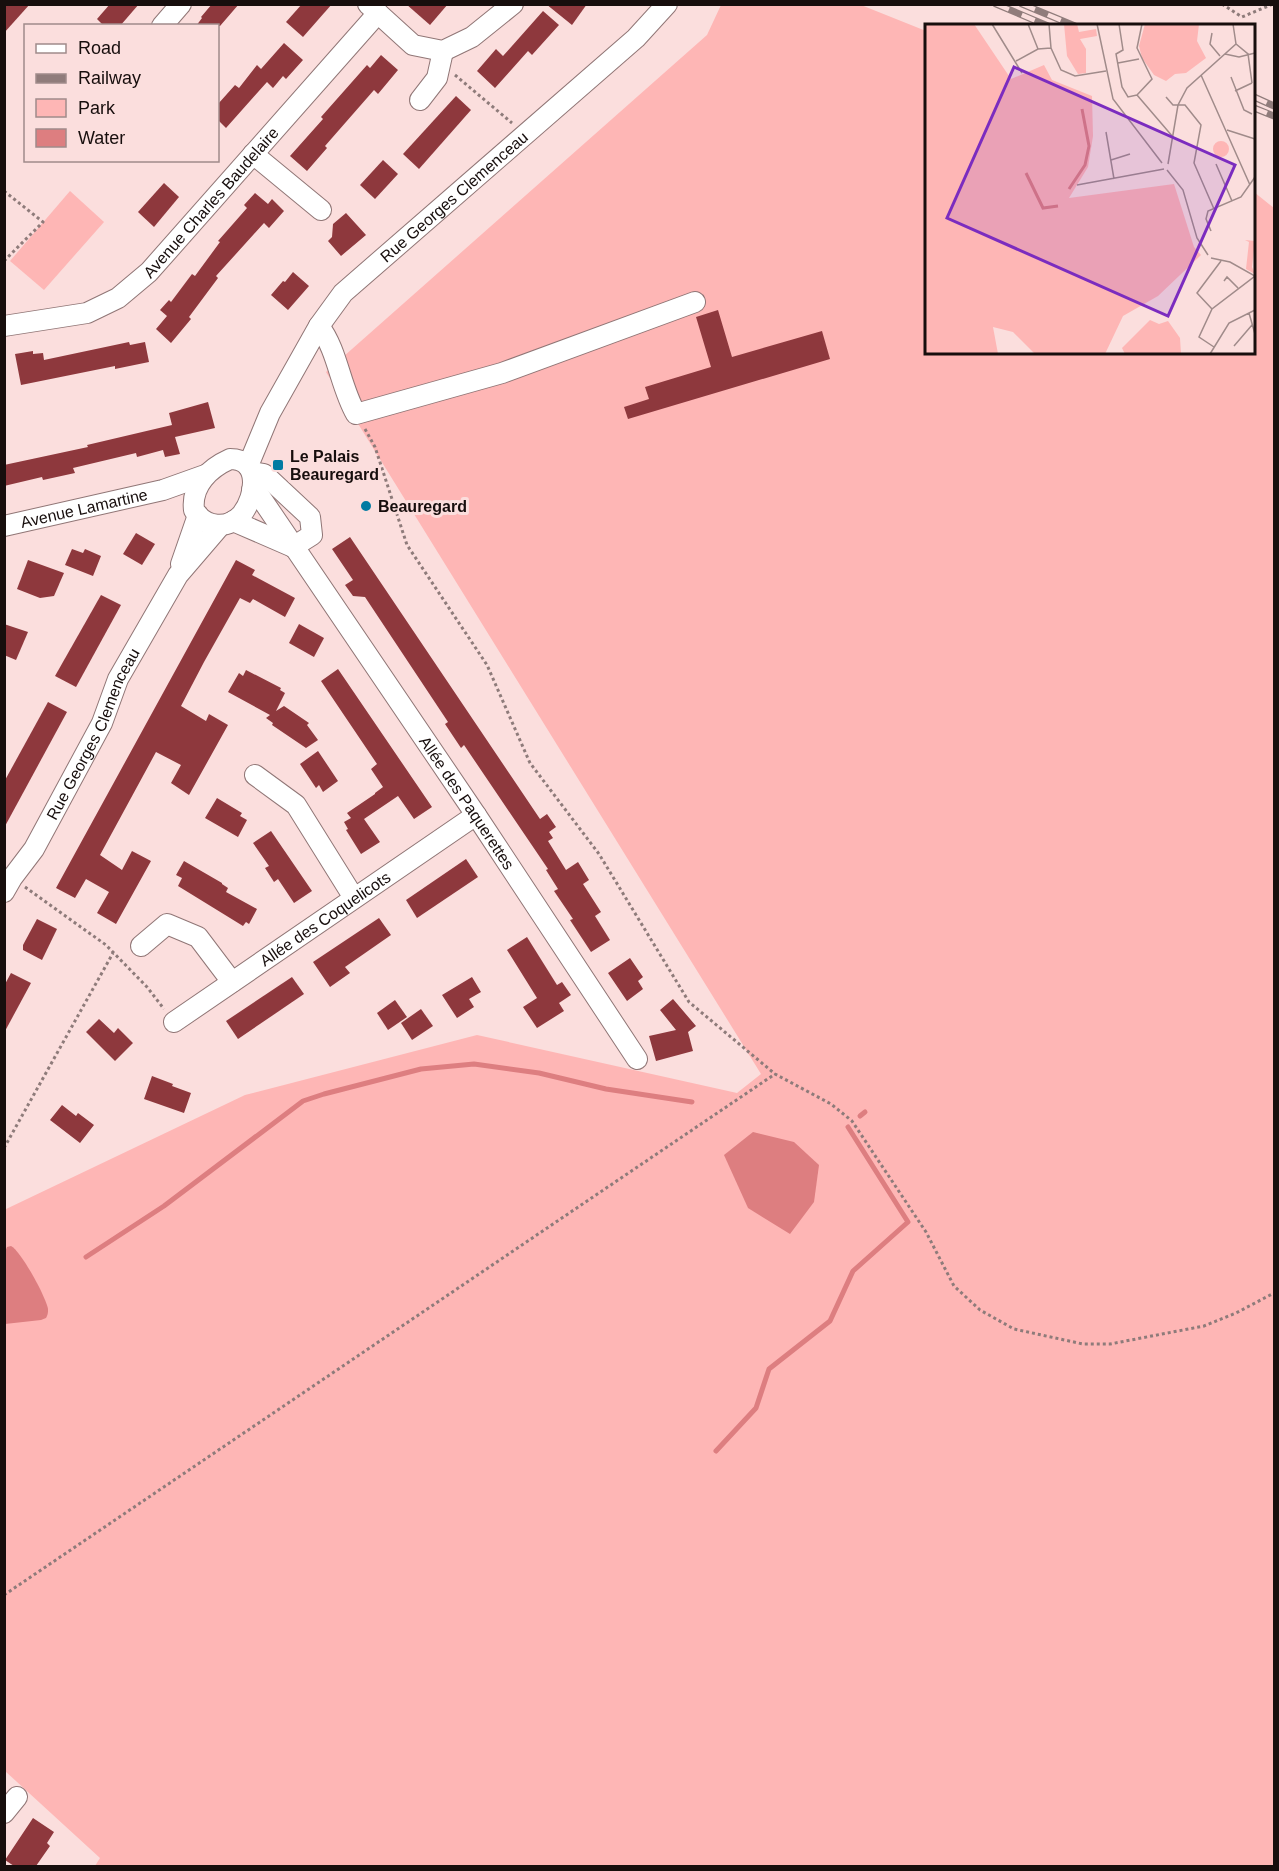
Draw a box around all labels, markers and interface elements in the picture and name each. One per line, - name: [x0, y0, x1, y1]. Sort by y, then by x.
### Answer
- legend: [24, 24, 219, 162]
- inset map: [925, 24, 1255, 354]
- text: Road: [78, 38, 121, 58]
- text: Railway: [78, 68, 141, 88]
- text: Park: [78, 98, 116, 118]
- street label: Avenue Charles Baudelaire: [140, 124, 282, 281]
- text: Water: [78, 128, 125, 148]
- street label: Rue Georges Clemenceau: [377, 128, 531, 266]
- place label: Le Palais Beauregard: [290, 448, 379, 483]
- marker: Le Palais Beauregard: [271, 458, 285, 472]
- street label: Avenue Lamartine: [19, 486, 149, 531]
- place label: Beauregard: [378, 498, 467, 515]
- marker: Beauregard: [359, 499, 373, 513]
- street label: Rue Georges Clemenceau: [43, 645, 143, 823]
- street label: Allée des Paquerettes: [416, 733, 517, 873]
- street label: Allée des Coquelicots: [257, 868, 394, 969]

